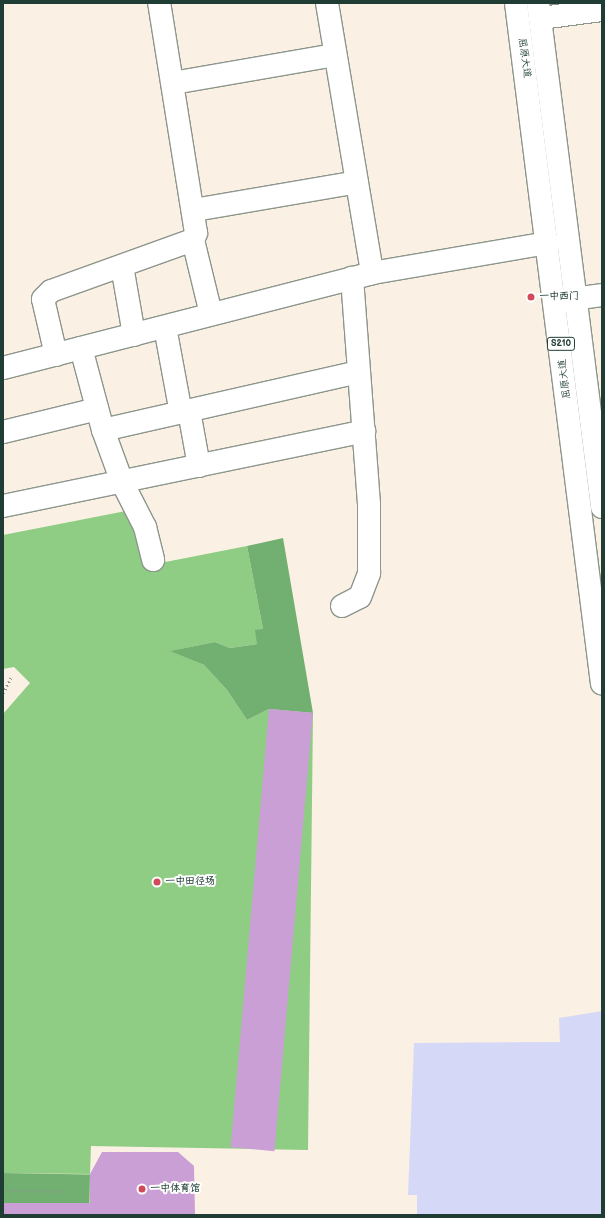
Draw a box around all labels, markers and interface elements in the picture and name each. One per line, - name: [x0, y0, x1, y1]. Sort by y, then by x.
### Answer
- street label: 屈原大道: [515, 37, 533, 79]
- place label: 一中西门: [539, 291, 579, 303]
- marker: 一中西门: [526, 292, 536, 302]
- road number: S210: [546, 337, 576, 351]
- street label: 屈原大道: [557, 358, 573, 400]
- place label: 一中田径场: [165, 876, 215, 888]
- marker: 一中田径场: [152, 877, 162, 887]
- place label: 一中体育馆: [150, 1183, 200, 1195]
- marker: 一中体育馆: [137, 1184, 147, 1194]

